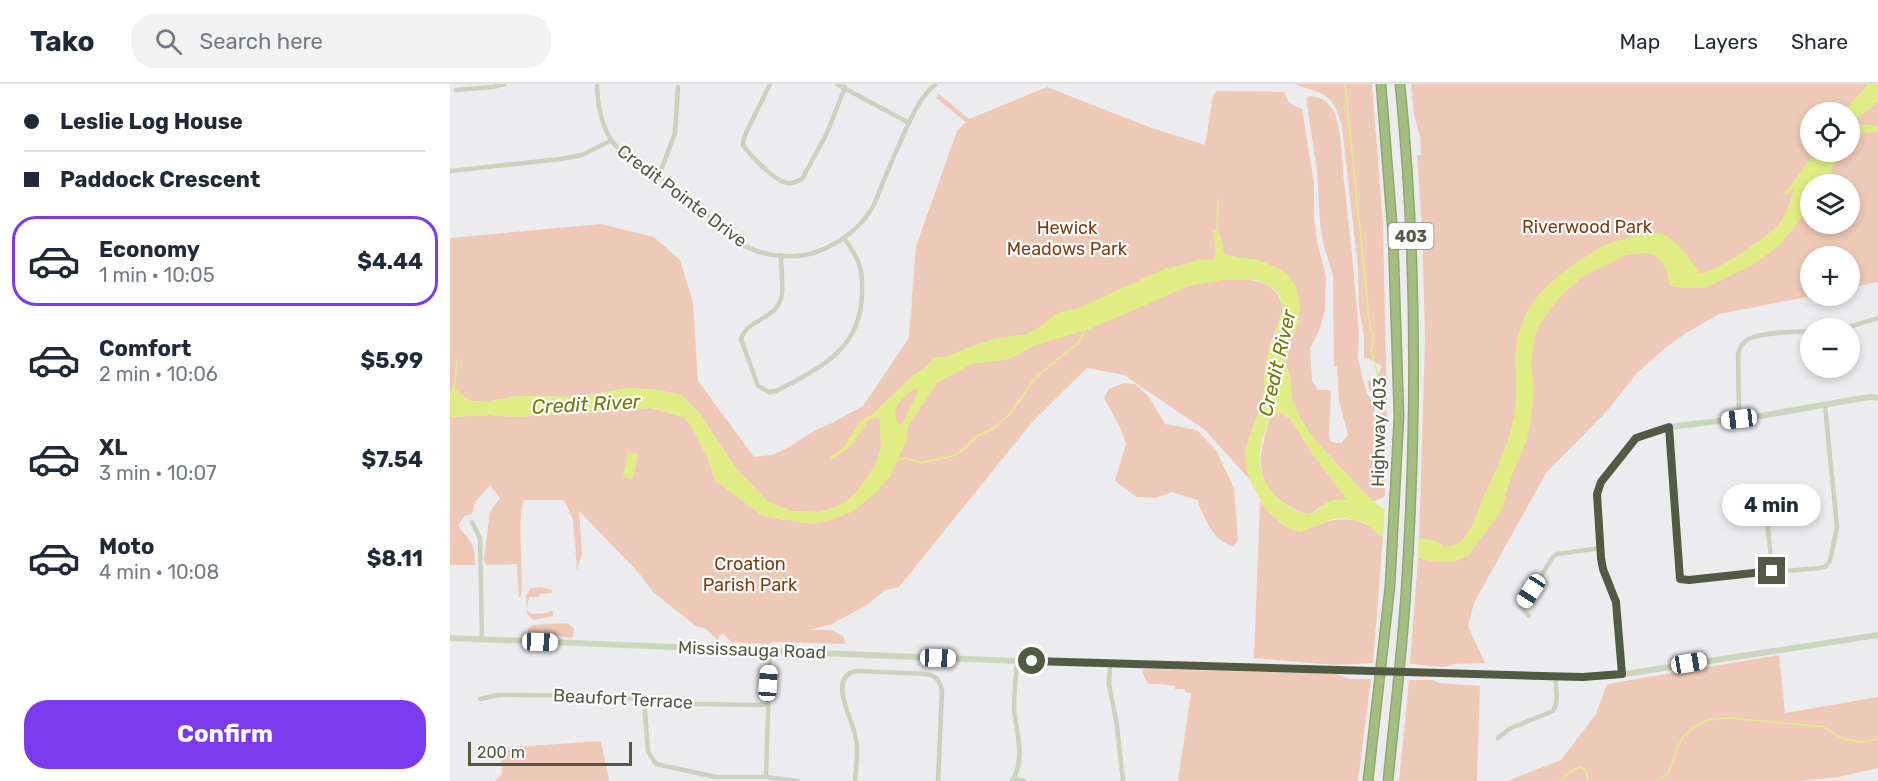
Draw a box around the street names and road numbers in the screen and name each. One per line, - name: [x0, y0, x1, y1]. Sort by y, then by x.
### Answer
- street label: Credit Pointe Drive: [613, 140, 751, 252]
- road number: 403: [1388, 223, 1434, 249]
- street label: Highway 403: [1367, 377, 1391, 487]
- street label: Mississauga Road: [678, 636, 826, 664]
- street label: Beaufort Terrace: [552, 684, 694, 714]

